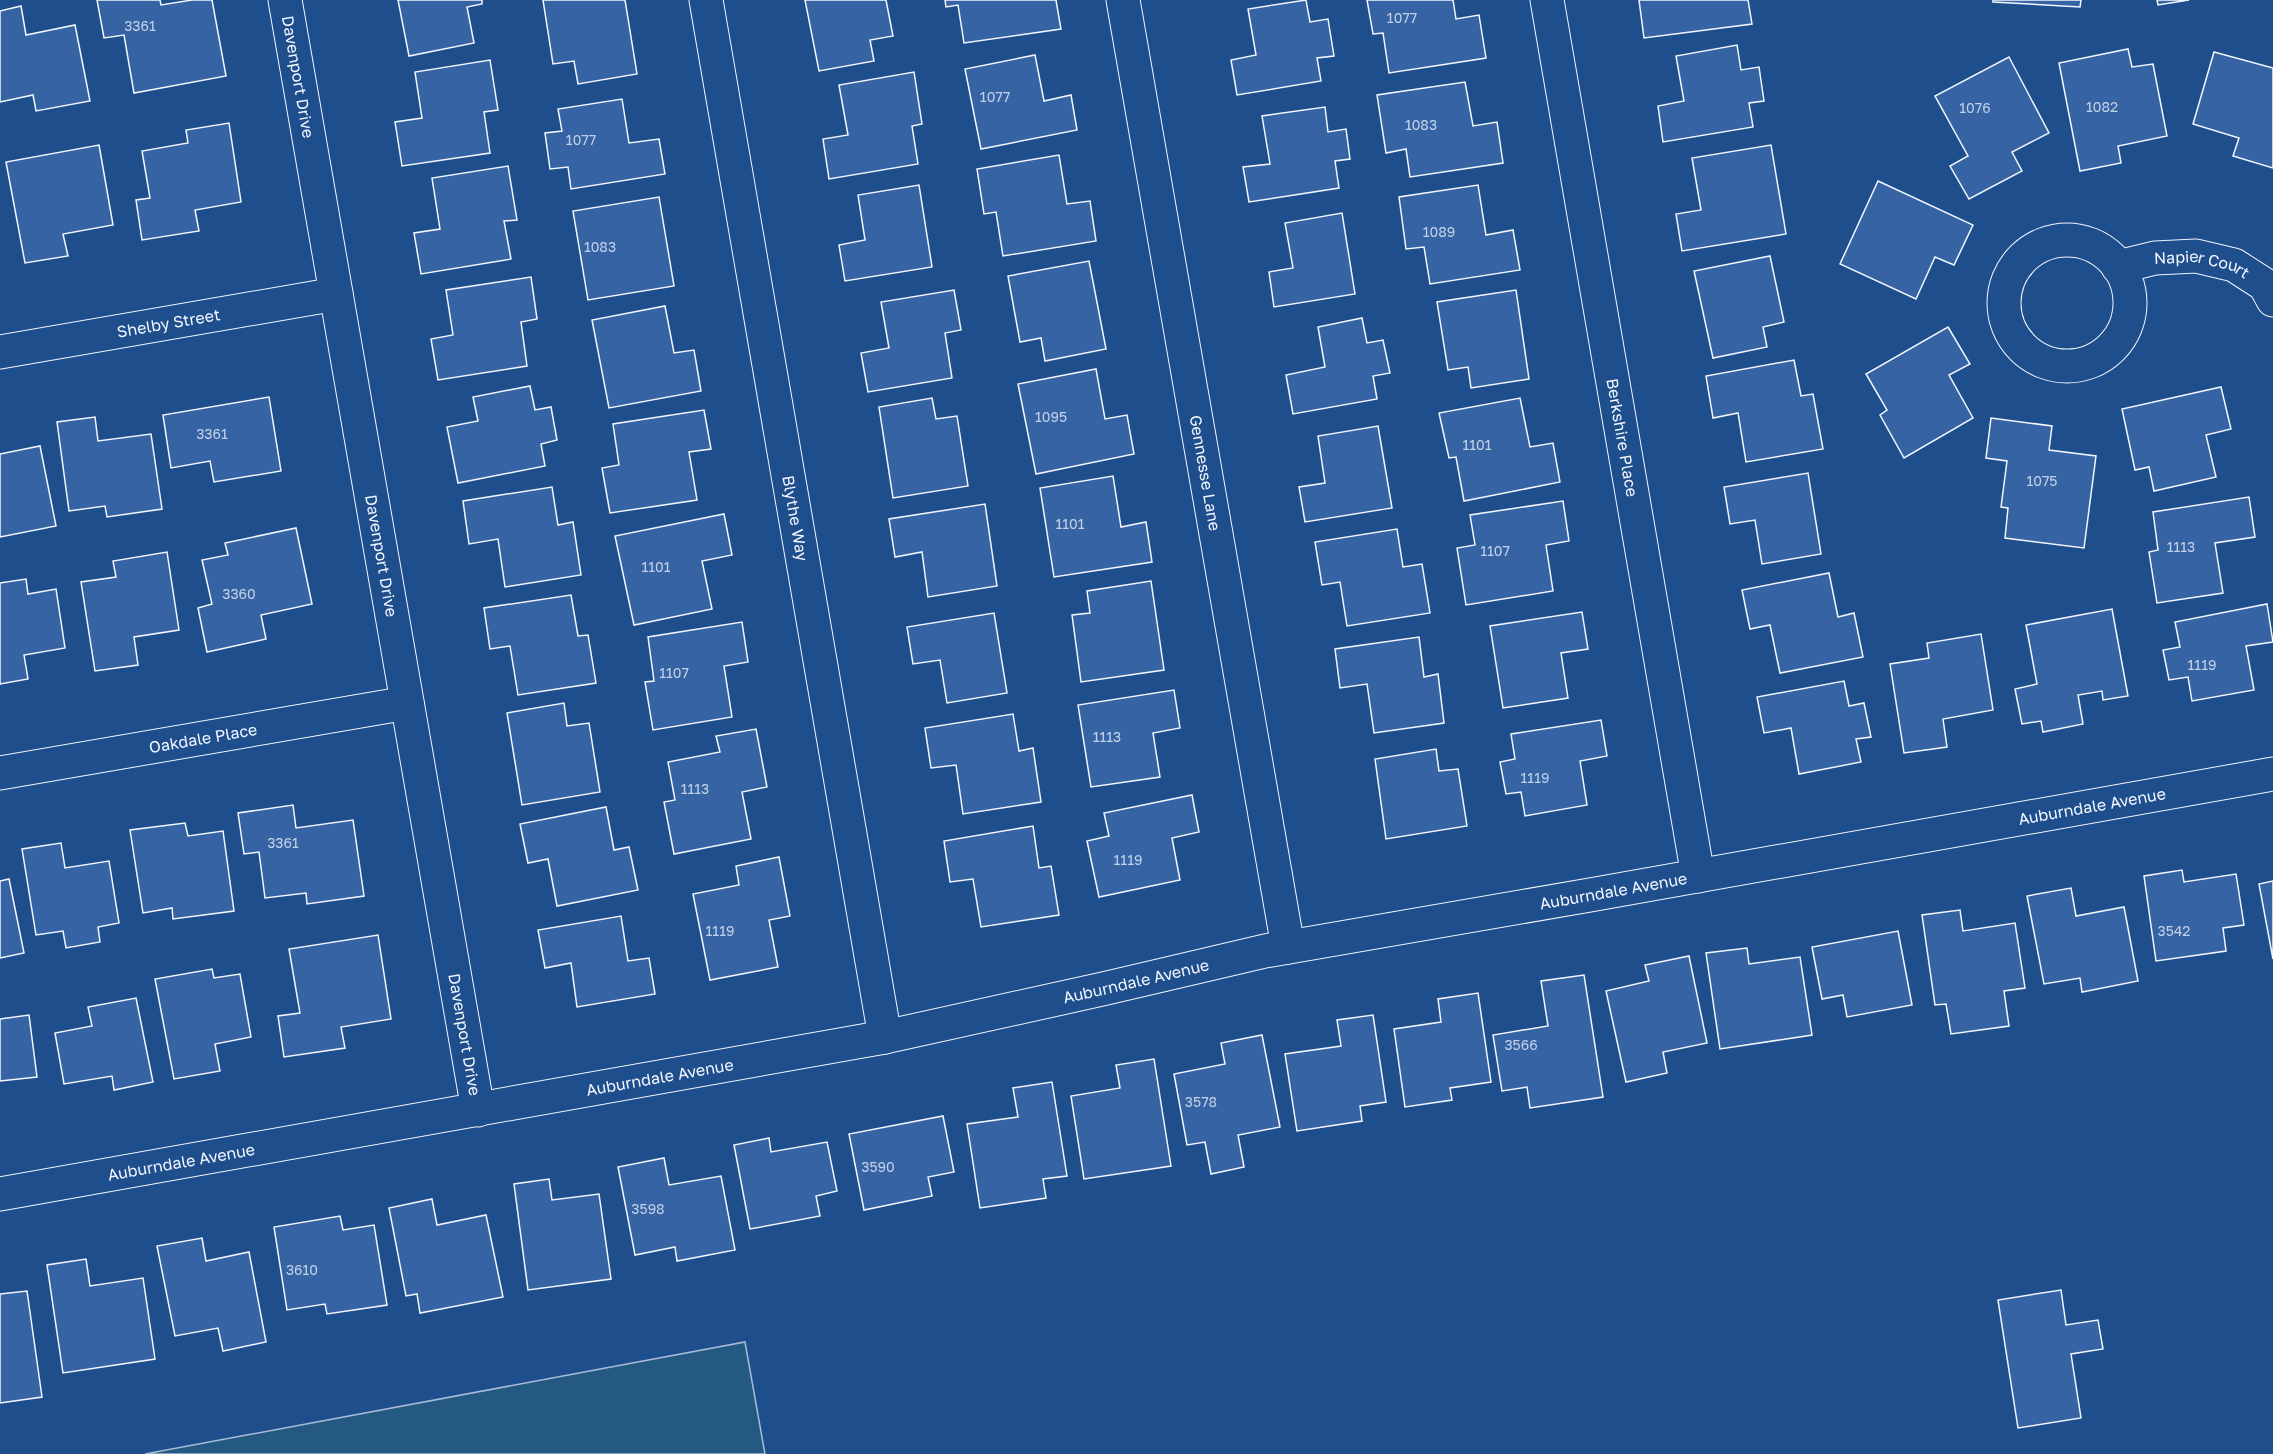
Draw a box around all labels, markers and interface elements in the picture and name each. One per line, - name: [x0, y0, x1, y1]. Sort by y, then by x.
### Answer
- house number: 1077: [1387, 9, 1417, 26]
- street label: Davenport Drive: [278, 14, 319, 140]
- house number: 3361: [124, 17, 156, 34]
- house number: 1077: [980, 88, 1010, 105]
- house number: 1082: [2086, 98, 2118, 115]
- house number: 1076: [1959, 99, 1991, 116]
- house number: 1083: [1405, 116, 1437, 133]
- house number: 1077: [566, 131, 596, 148]
- house number: 1089: [1423, 223, 1455, 240]
- house number: 1083: [584, 238, 616, 255]
- street label: Napier Court: [2153, 246, 2254, 283]
- street label: Shelby Street: [115, 304, 222, 342]
- street label: Berkshire Place: [1602, 377, 1642, 498]
- house number: 1095: [1035, 408, 1067, 425]
- street label: Gennesse Lane: [1185, 413, 1225, 532]
- house number: 3361: [196, 425, 228, 442]
- house number: 1101: [1462, 436, 1492, 453]
- house number: 1075: [2026, 472, 2058, 489]
- street label: Blythe Way: [778, 474, 813, 563]
- street label: Davenport Drive: [361, 493, 402, 618]
- house number: 1101: [1055, 515, 1085, 532]
- house number: 1113: [2167, 538, 2195, 555]
- house number: 1107: [1480, 542, 1510, 559]
- house number: 1101: [641, 558, 671, 575]
- house number: 3360: [222, 585, 256, 602]
- house number: 1119: [2188, 656, 2216, 673]
- house number: 1107: [659, 664, 689, 681]
- street label: Oakdale Place: [147, 719, 259, 757]
- house number: 1113: [1093, 728, 1121, 745]
- house number: 1119: [1521, 769, 1549, 786]
- house number: 1113: [681, 780, 709, 797]
- street label: Auburndale Avenue: [2017, 783, 2167, 829]
- house number: 3361: [267, 834, 299, 851]
- house number: 1119: [1114, 851, 1142, 868]
- street label: Auburndale Avenue: [1538, 868, 1689, 914]
- house number: 1119: [706, 922, 734, 939]
- house number: 3542: [2158, 922, 2190, 939]
- street label: Auburndale Avenue: [1061, 954, 1211, 1007]
- street label: Davenport Drive: [444, 972, 485, 1097]
- house number: 3566: [1504, 1036, 1538, 1053]
- street label: Auburndale Avenue: [584, 1054, 735, 1100]
- house number: 3578: [1185, 1093, 1217, 1110]
- street label: Auburndale Avenue: [106, 1139, 256, 1185]
- house number: 3590: [861, 1158, 895, 1175]
- house number: 3598: [631, 1200, 665, 1217]
- house number: 3610: [286, 1261, 318, 1278]

